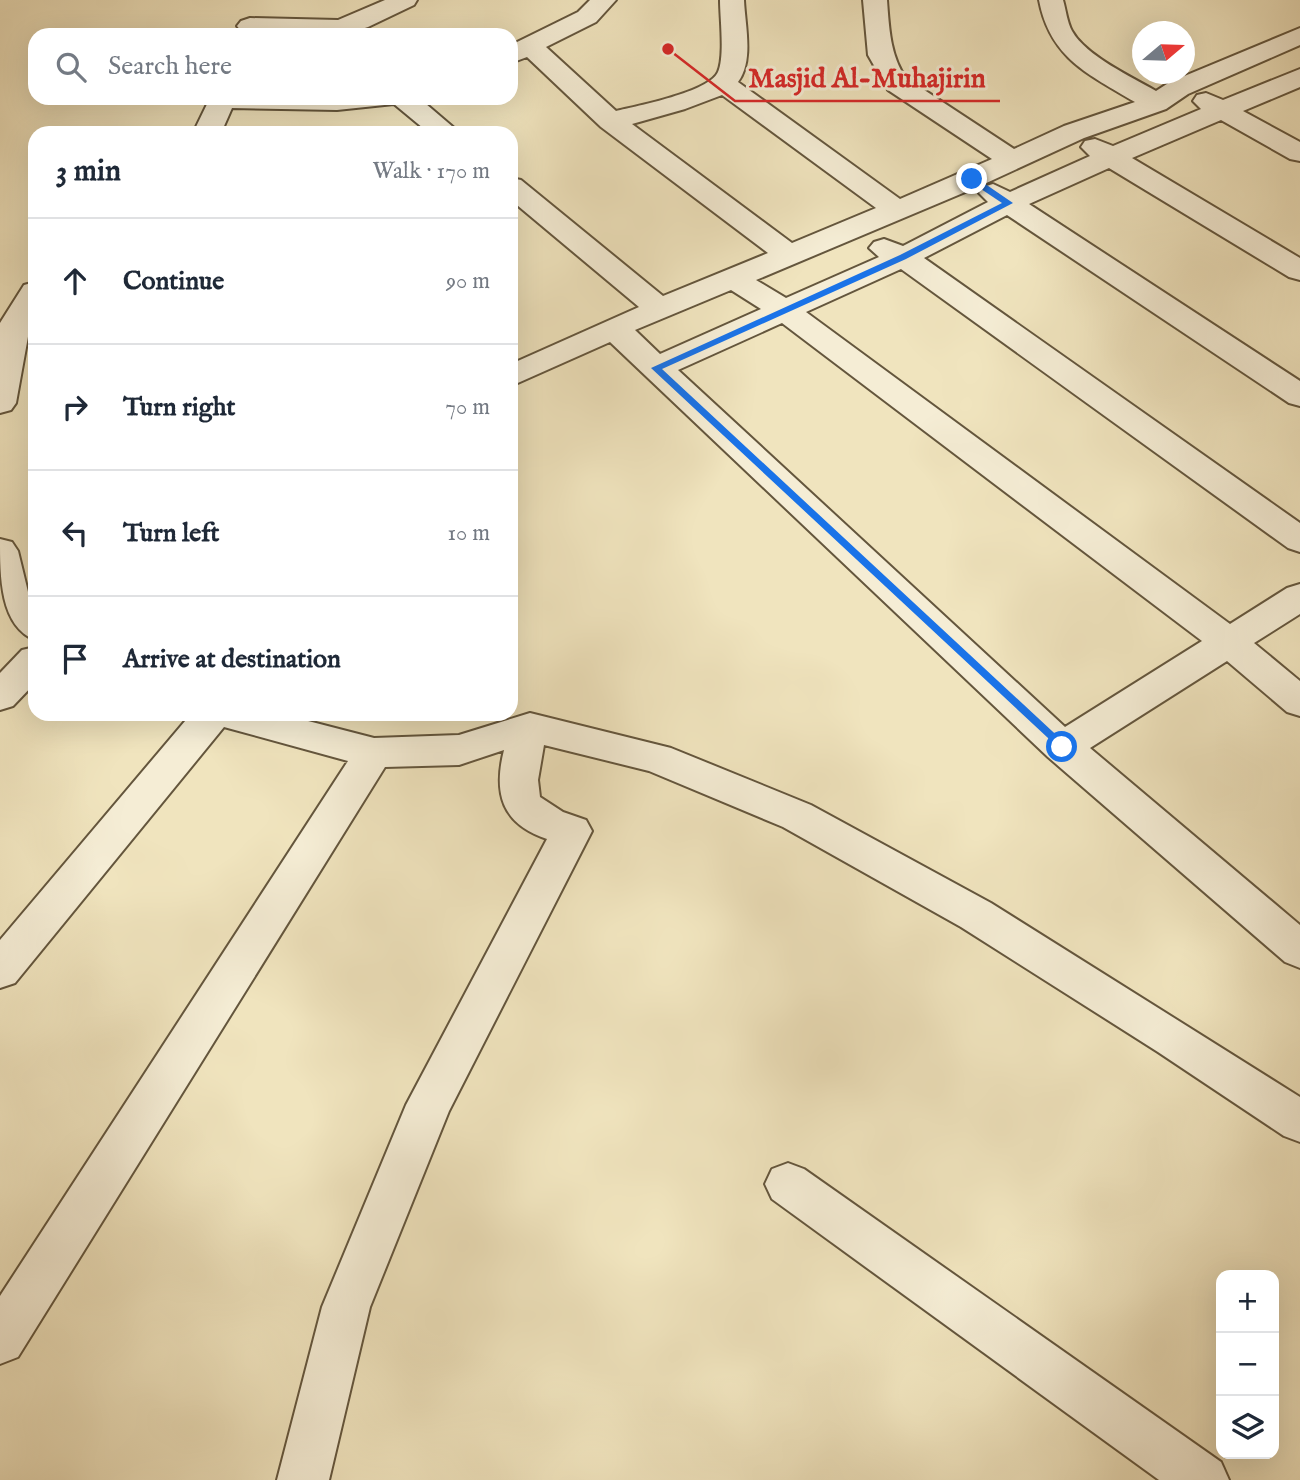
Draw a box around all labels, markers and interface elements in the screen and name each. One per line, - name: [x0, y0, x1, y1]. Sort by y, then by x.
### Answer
- north arrow: [1132, 21, 1195, 84]
- search box: [28, 28, 518, 105]
- icon: search: [52, 48, 90, 86]
- text: Search here: [108, 50, 232, 83]
- callout: Masjid Al-Muhajirin: [735, 52, 1000, 101]
- text: Masjid Al-Muhajirin: [748, 62, 986, 97]
- text: 3 min: [56, 153, 121, 191]
- text: Walk · 170 m: [372, 157, 490, 186]
- route end: [956, 163, 987, 194]
- icon: ahead: [56, 262, 94, 300]
- text: Continue: [123, 265, 224, 298]
- text: 90 m: [446, 267, 490, 296]
- icon: right: [56, 388, 94, 426]
- text: Turn right: [123, 391, 236, 424]
- text: 70 m: [445, 393, 490, 422]
- icon: left: [56, 514, 94, 552]
- text: Turn left: [123, 517, 220, 550]
- text: 10 m: [447, 519, 490, 548]
- icon: arrive: [56, 640, 94, 678]
- text: Arrive at destination: [123, 643, 341, 676]
- route start: [1046, 731, 1077, 762]
- map controls: [1216, 1270, 1279, 1459]
- button: +: [1216, 1270, 1279, 1333]
- button: −: [1216, 1333, 1279, 1396]
- button: layers: [1216, 1396, 1279, 1459]

